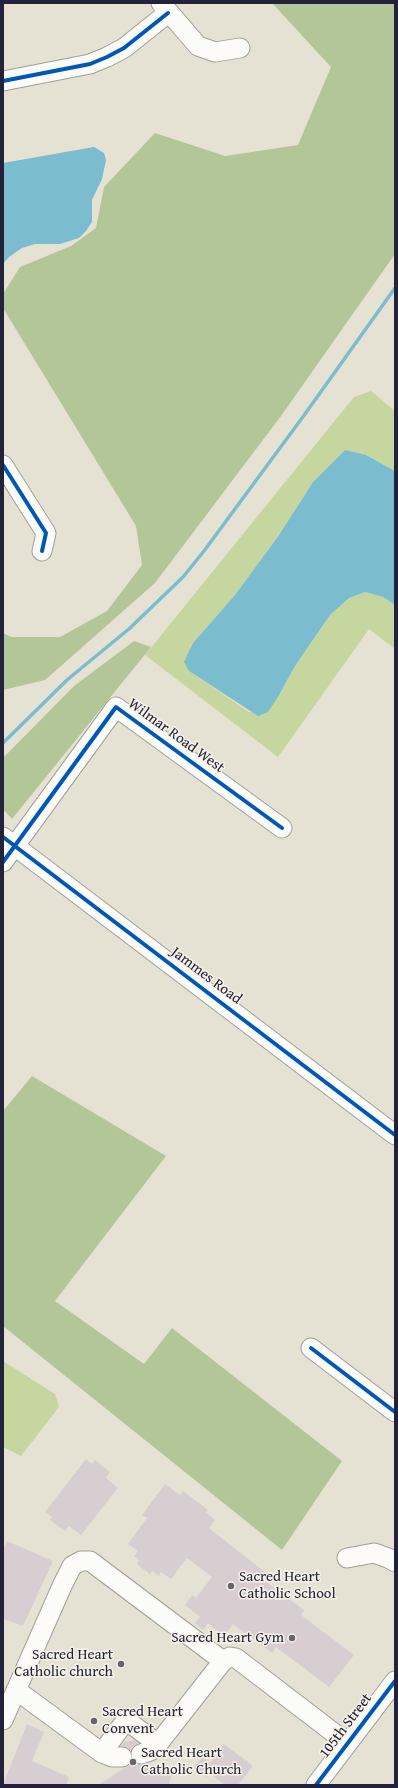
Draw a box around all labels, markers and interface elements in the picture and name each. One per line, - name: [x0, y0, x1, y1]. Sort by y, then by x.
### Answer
- street label: Wilmar Road West: [124, 695, 228, 777]
- street label: Jammes Road: [167, 944, 245, 1008]
- place label: Sacred Heart Catholic School: [239, 1568, 336, 1603]
- marker: Sacred Heart Catholic School: [226, 1581, 236, 1591]
- place label: Sacred Heart Gym: [171, 1629, 284, 1647]
- marker: Sacred Heart Gym: [287, 1633, 297, 1643]
- place label: Sacred Heart Catholic church: [14, 1646, 113, 1681]
- marker: Sacred Heart Catholic church: [116, 1659, 126, 1669]
- street label: 105th Street: [316, 1690, 376, 1762]
- place label: Sacred Heart Convent: [102, 1703, 183, 1738]
- marker: Sacred Heart Convent: [89, 1716, 99, 1726]
- place label: Sacred Heart Catholic Church: [141, 1744, 241, 1779]
- marker: Sacred Heart Catholic Church: [128, 1757, 138, 1767]

